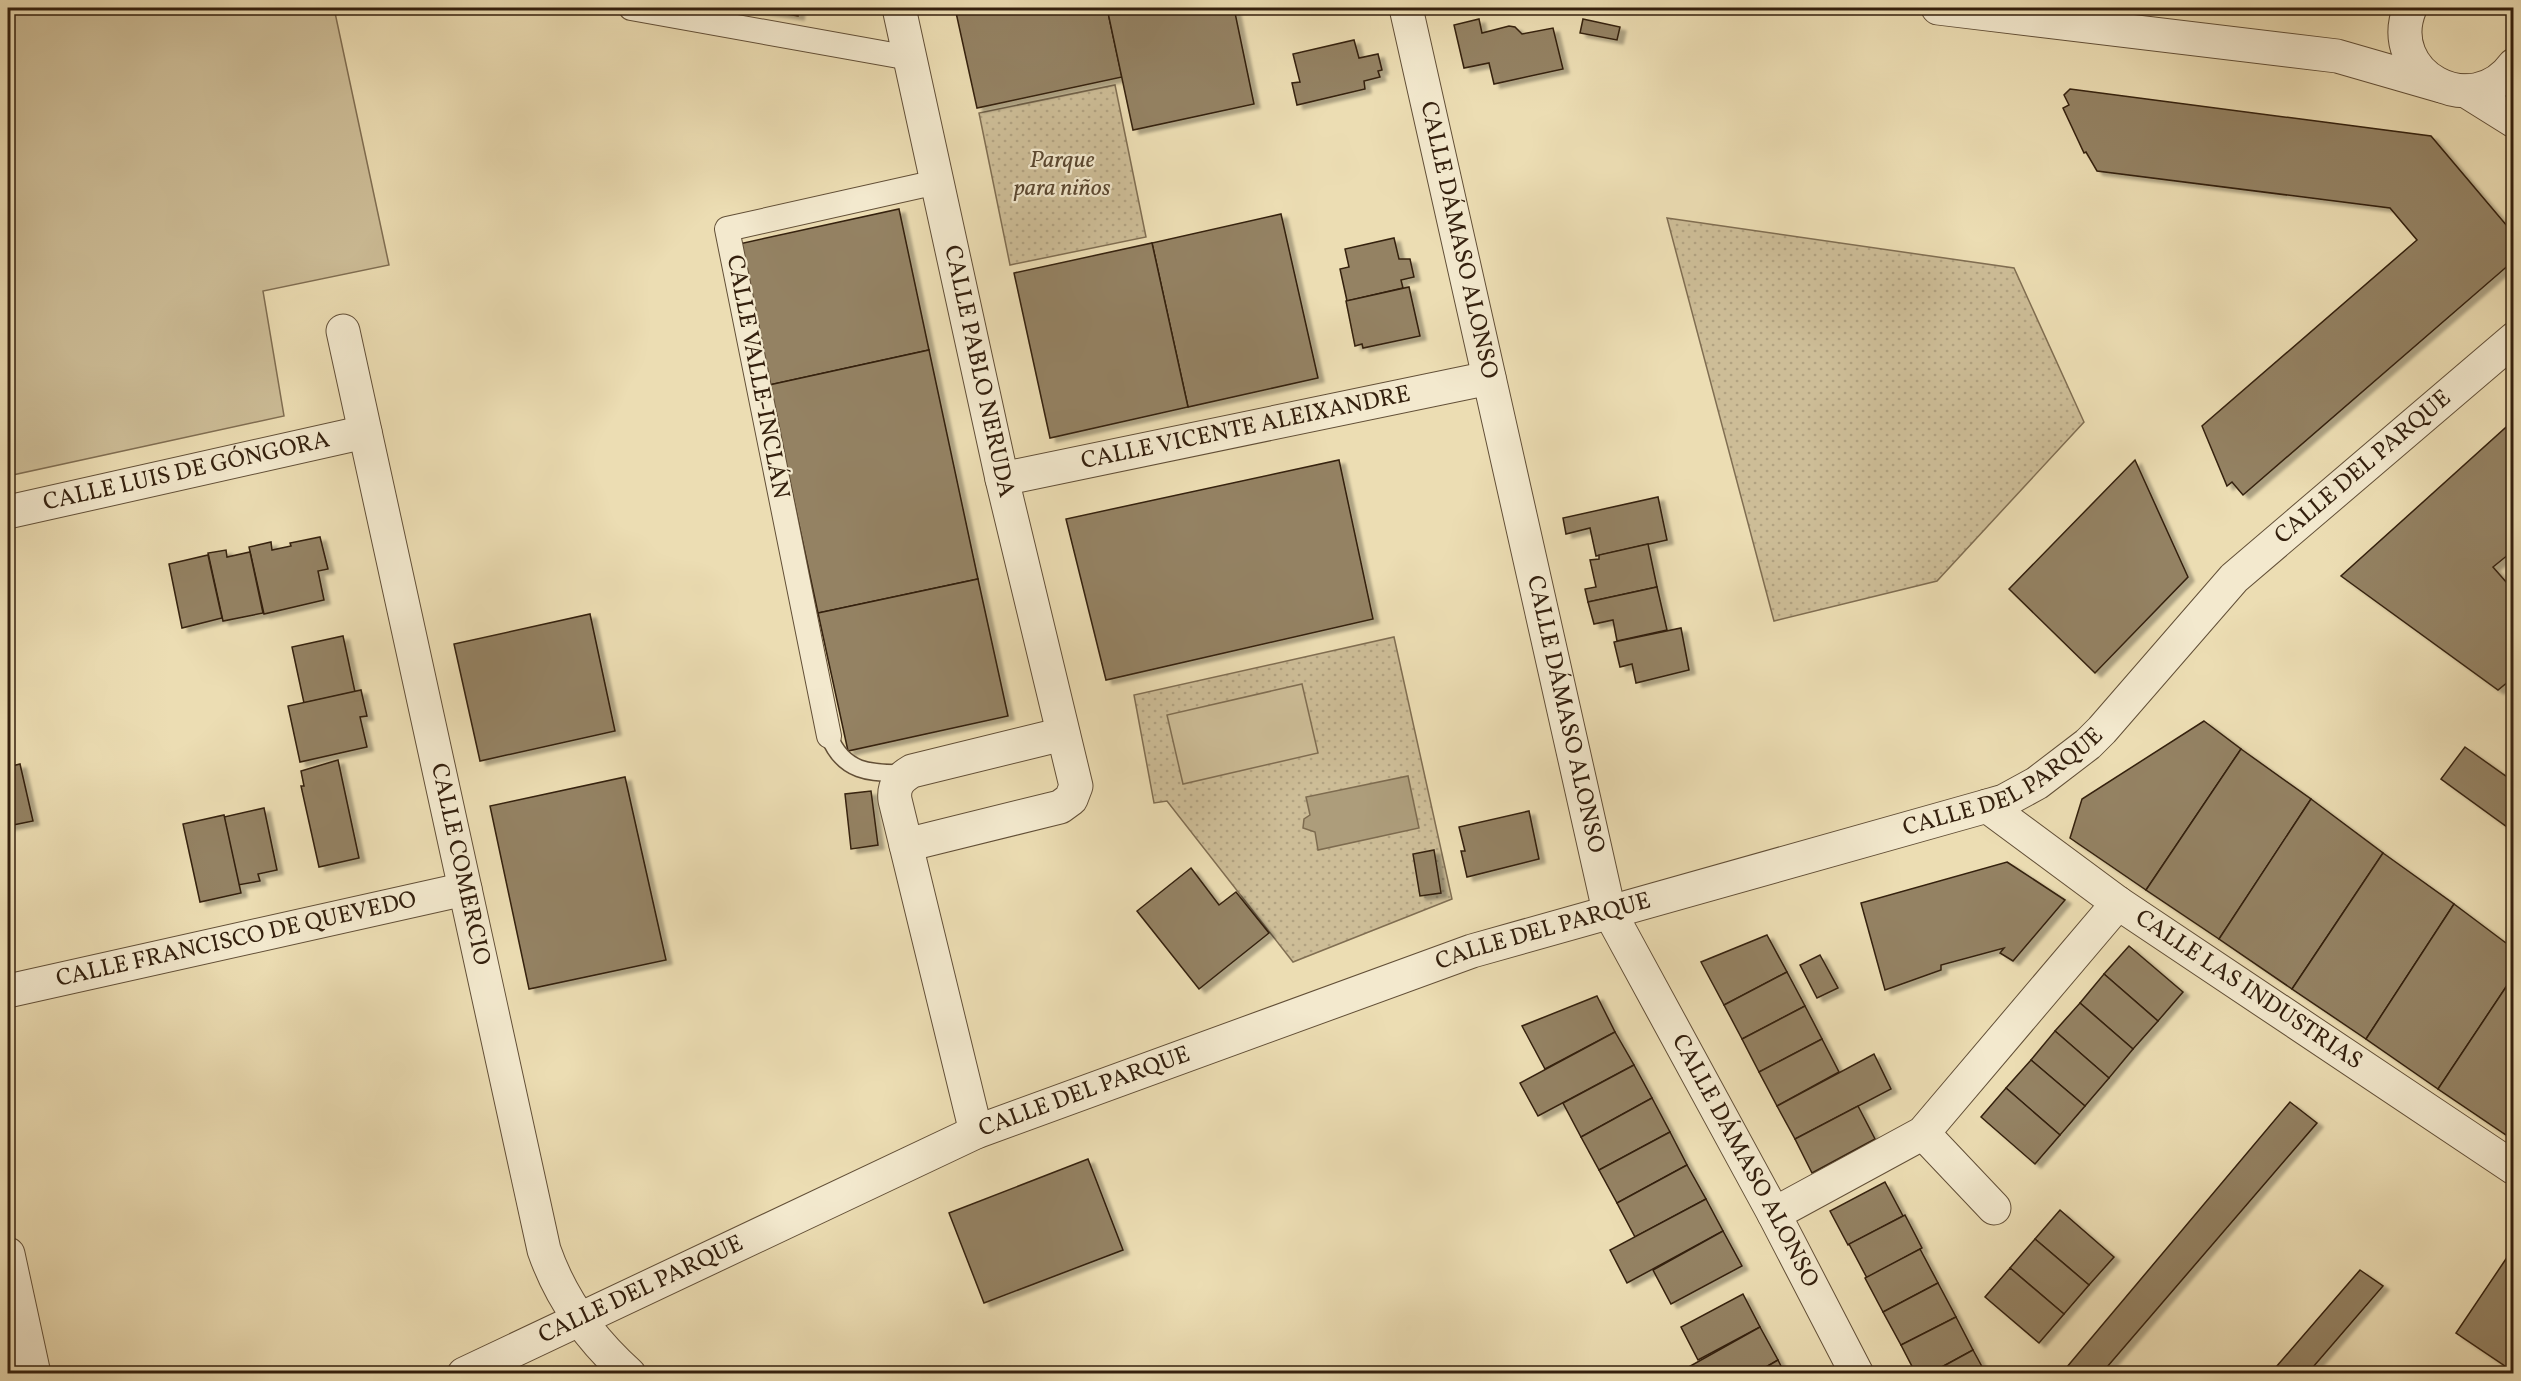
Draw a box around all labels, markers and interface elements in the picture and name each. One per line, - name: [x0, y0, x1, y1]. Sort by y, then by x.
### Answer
- street label: CALLE DÁMASO ALONSO: [1411, 98, 1506, 382]
- park label: Parque para niños: [1013, 144, 1111, 206]
- street label: CALLE PABLO NERUDA: [934, 242, 1023, 501]
- street label: CALLE VALLE-INCLÁN: [717, 252, 797, 502]
- street label: CALLE VICENTE ALEIXANDRE: [1078, 378, 1414, 479]
- street label: CALLE DEL PARQUE: [2268, 382, 2459, 553]
- street label: CALLE LUIS DE GÓNGORA: [40, 423, 333, 521]
- street label: CALLE DÁMASO ALONSO: [1517, 572, 1612, 856]
- street label: CALLE DEL PARQUE: [1899, 720, 2112, 846]
- street label: CALLE COMERCIO: [421, 760, 498, 969]
- street label: CALLE FRANCISCO DE QUEVEDO: [53, 883, 420, 997]
- street label: CALLE DEL PARQUE: [1431, 884, 1655, 980]
- street label: CALLE LAS INDUSTRIAS: [2128, 902, 2369, 1079]
- street label: CALLE DÁMASO ALONSO: [1662, 1028, 1827, 1294]
- street label: CALLE DEL PARQUE: [974, 1038, 1195, 1146]
- street label: CALLE DEL PARQUE: [533, 1227, 749, 1353]

